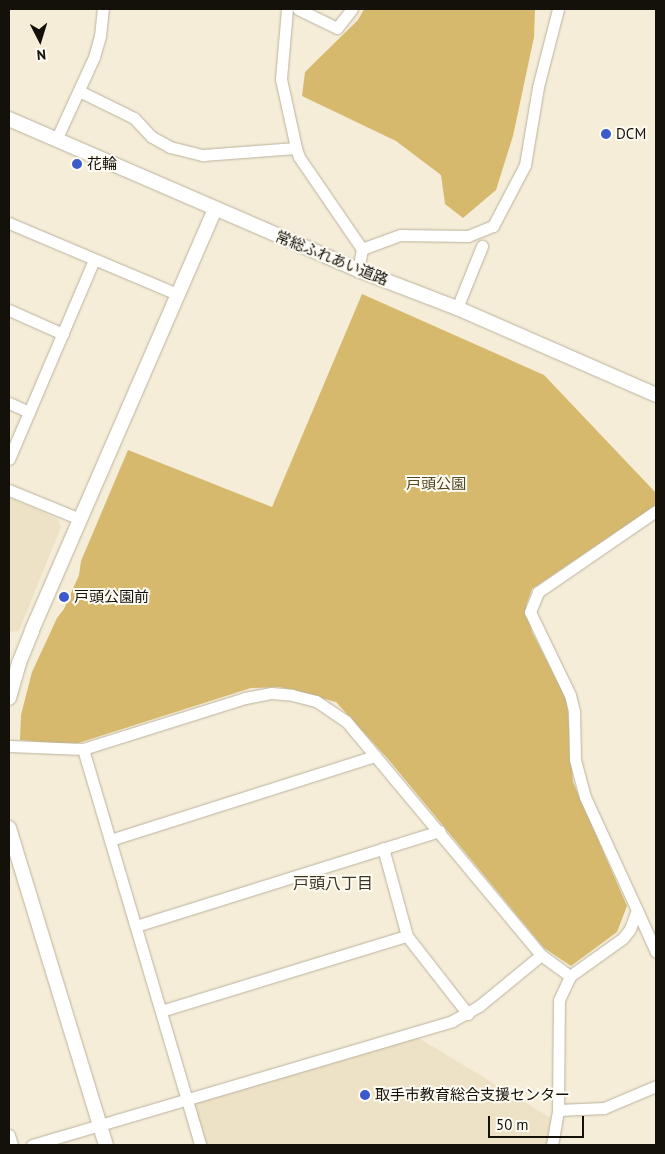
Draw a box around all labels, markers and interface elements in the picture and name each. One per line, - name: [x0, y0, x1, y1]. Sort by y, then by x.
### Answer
- north arrow: [15, 15, 65, 65]
- text: N: [36, 46, 47, 64]
- place label: DCM: [616, 125, 646, 143]
- marker: DCM: [600, 128, 612, 140]
- place label: 花輪: [87, 155, 117, 173]
- marker: 花輪: [71, 158, 83, 170]
- street label: 常総ふれあい道路: [273, 227, 391, 289]
- park label: 戸頭公園: [406, 475, 466, 493]
- place label: 戸頭公園前: [74, 588, 149, 606]
- marker: 戸頭公園前: [58, 591, 70, 603]
- district label: 戸頭八丁目: [293, 873, 373, 893]
- place label: 取手市教育総合支援センター: [375, 1086, 570, 1104]
- marker: 取手市教育総合支援センター: [359, 1089, 371, 1101]
- scale bar: [490, 1106, 586, 1138]
- text: 50 m: [496, 1115, 529, 1134]

